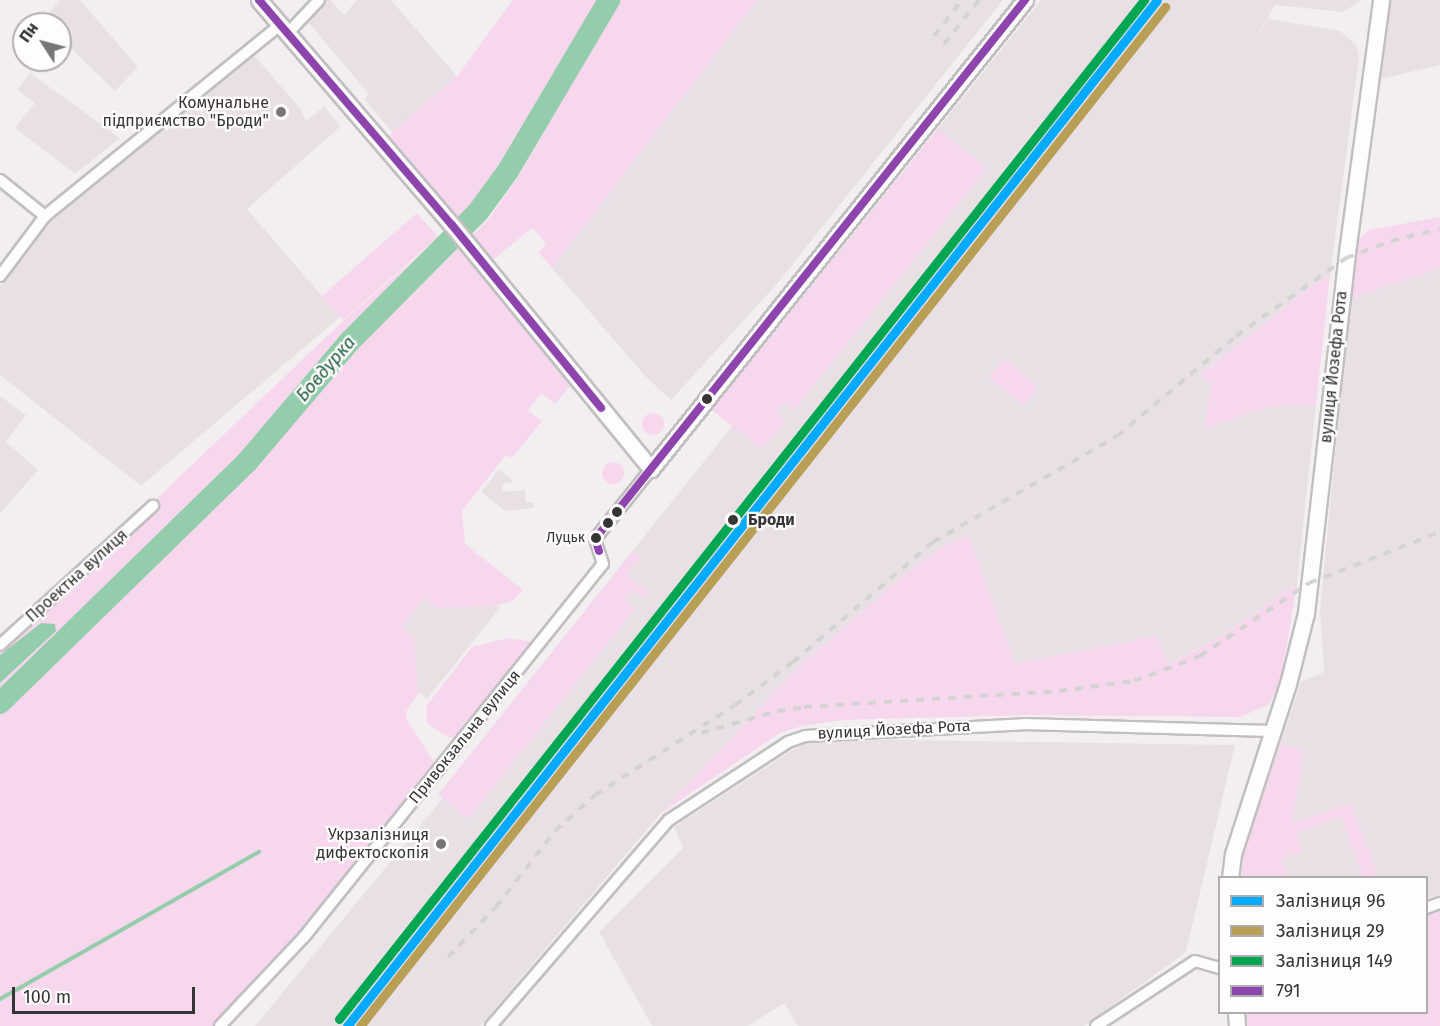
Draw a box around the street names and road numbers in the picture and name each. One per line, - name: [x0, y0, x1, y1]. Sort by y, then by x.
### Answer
- street label: вулиця Йозефа Рота: [1316, 290, 1352, 444]
- street label: Проектна вулиця: [22, 525, 132, 627]
- street label: Привокзальна вулиця: [405, 666, 525, 808]
- street label: вулиця Йозефа Рота: [817, 716, 971, 744]

